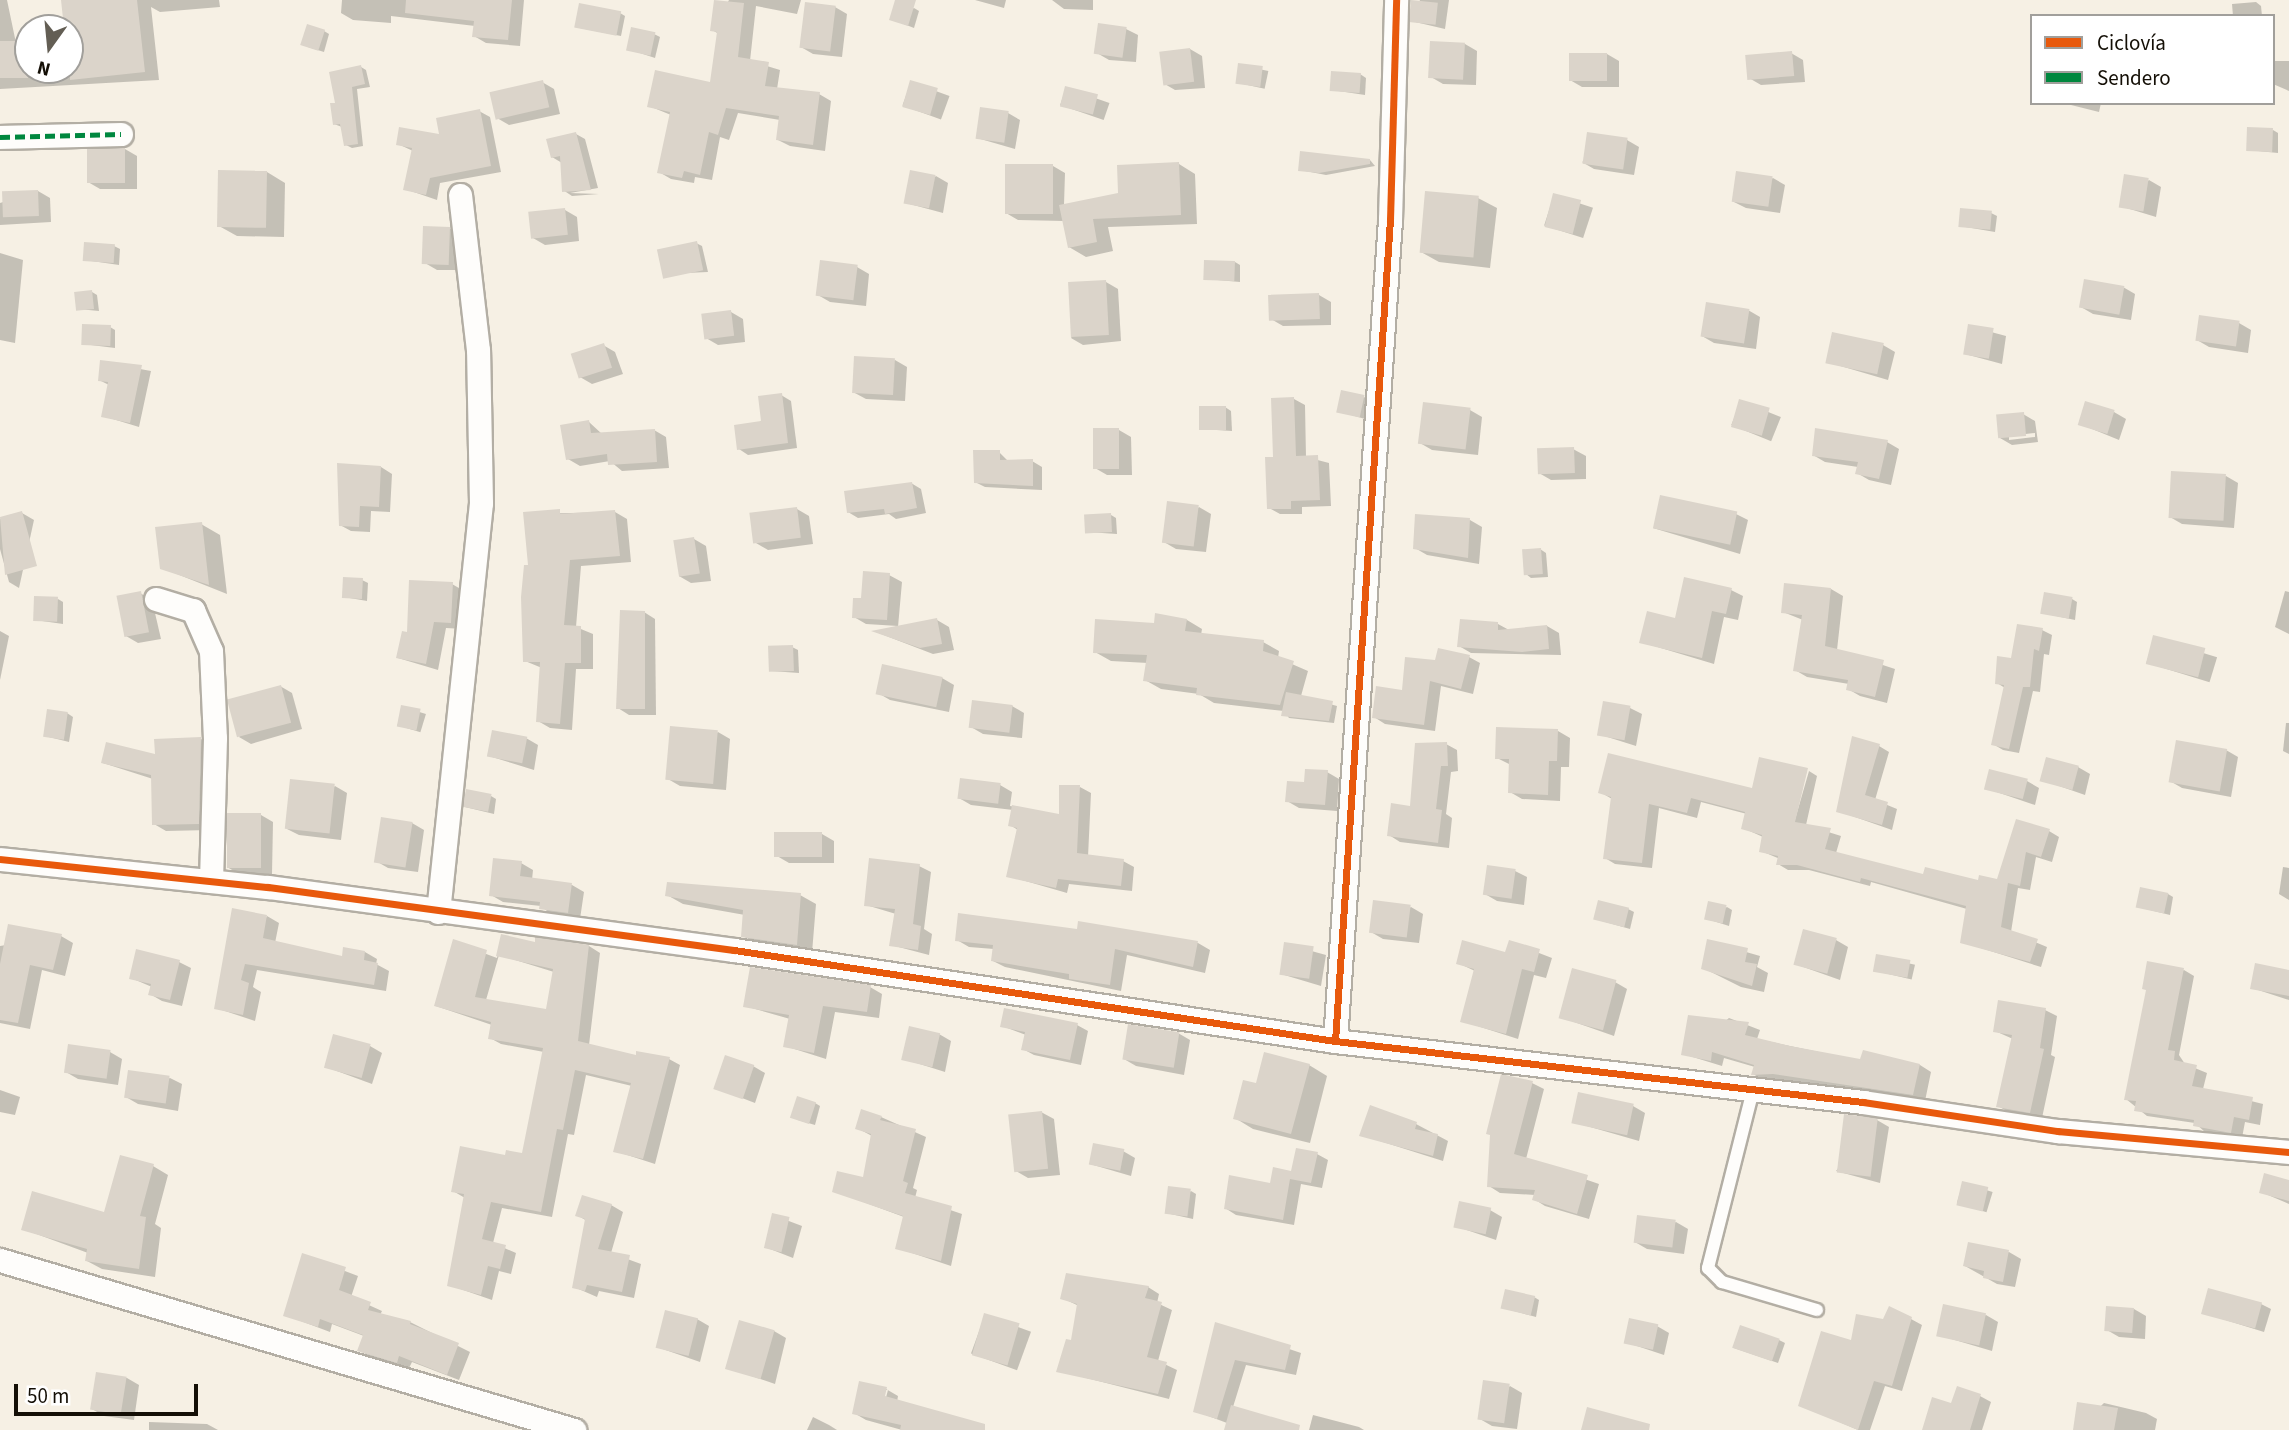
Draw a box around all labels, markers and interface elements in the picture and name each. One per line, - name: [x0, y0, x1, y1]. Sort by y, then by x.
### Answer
- north arrow: [14, 14, 84, 84]
- legend: [2030, 14, 2275, 105]
- text: Ciclovía: [2097, 28, 2166, 58]
- text: N: [34, 53, 54, 83]
- text: Sendero: [2097, 63, 2171, 93]
- scale bar: [18, 1370, 201, 1414]
- text: 50 m: [27, 1381, 69, 1411]

